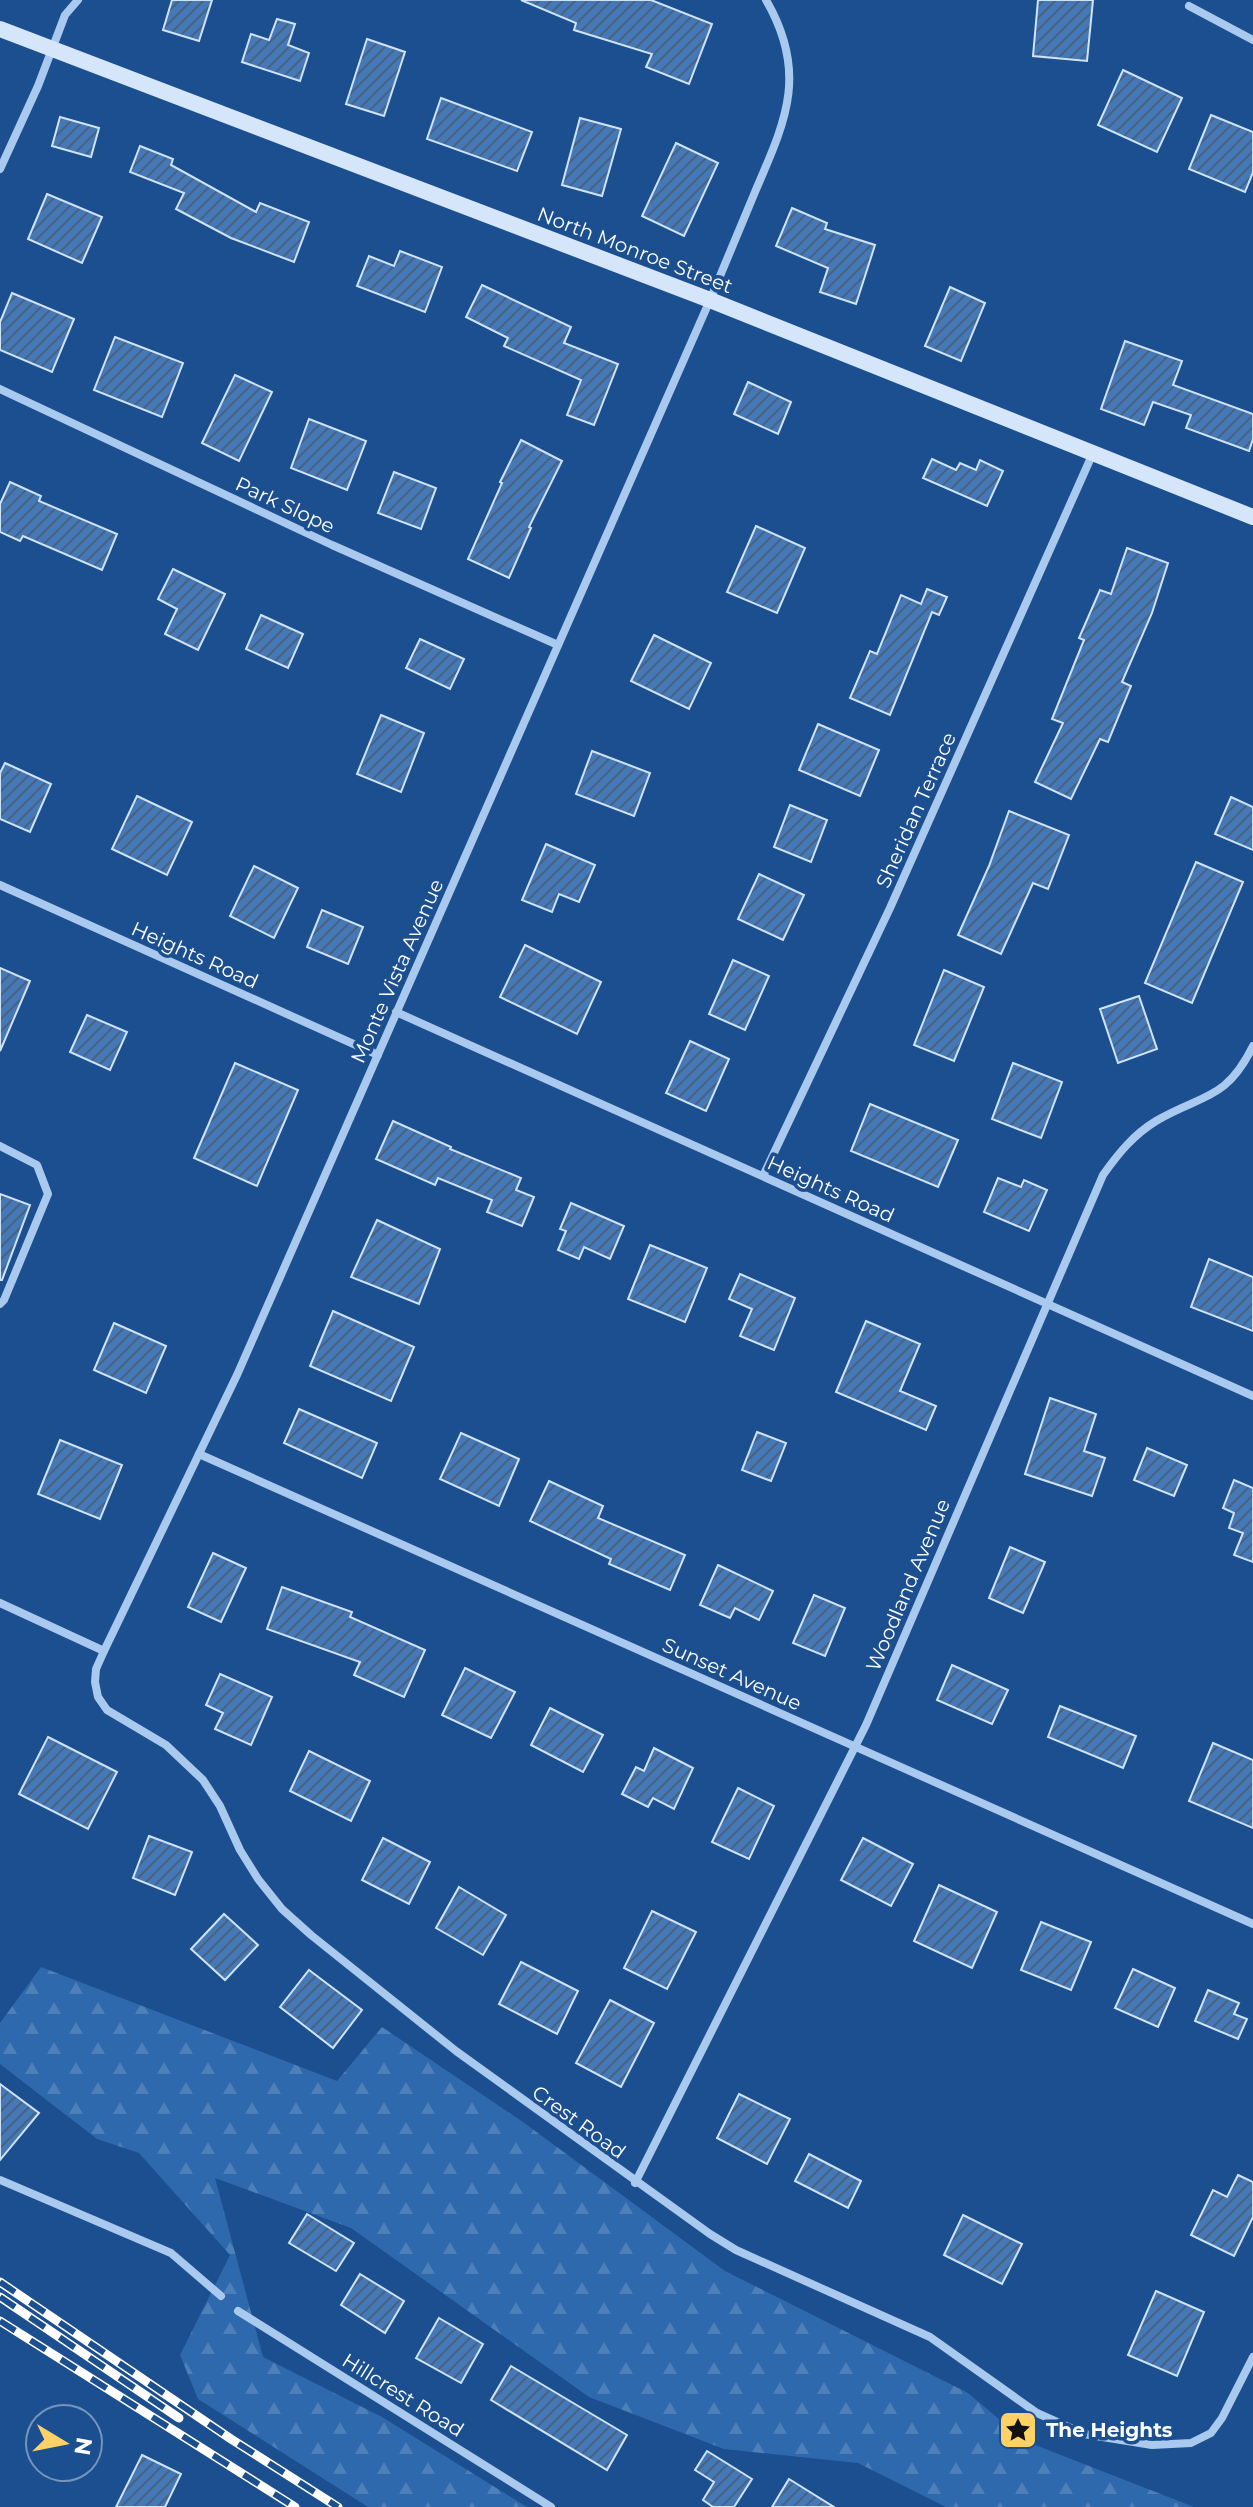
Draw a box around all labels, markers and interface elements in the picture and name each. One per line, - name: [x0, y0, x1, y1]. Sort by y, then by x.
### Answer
- street label: North Monroe Street: [534, 202, 736, 298]
- street label: Park Slope: [232, 472, 338, 538]
- street label: Sheridan Terrace: [871, 728, 961, 892]
- street label: Monte Vista Avenue: [346, 875, 448, 1067]
- street label: Heights Road: [128, 916, 262, 994]
- street label: Heights Road: [764, 1150, 898, 1228]
- street label: Woodland Avenue: [861, 1495, 955, 1675]
- street label: Sunset Avenue: [659, 1633, 805, 1715]
- street label: Crest Road: [528, 2080, 630, 2164]
- street label: Hillcrest Road: [338, 2348, 468, 2442]
- north arrow: [24, 2403, 104, 2483]
- place icon: The Heights: [997, 2409, 1039, 2451]
- place label: The Heights: [1046, 2418, 1173, 2442]
- text: N: [68, 2435, 98, 2457]

